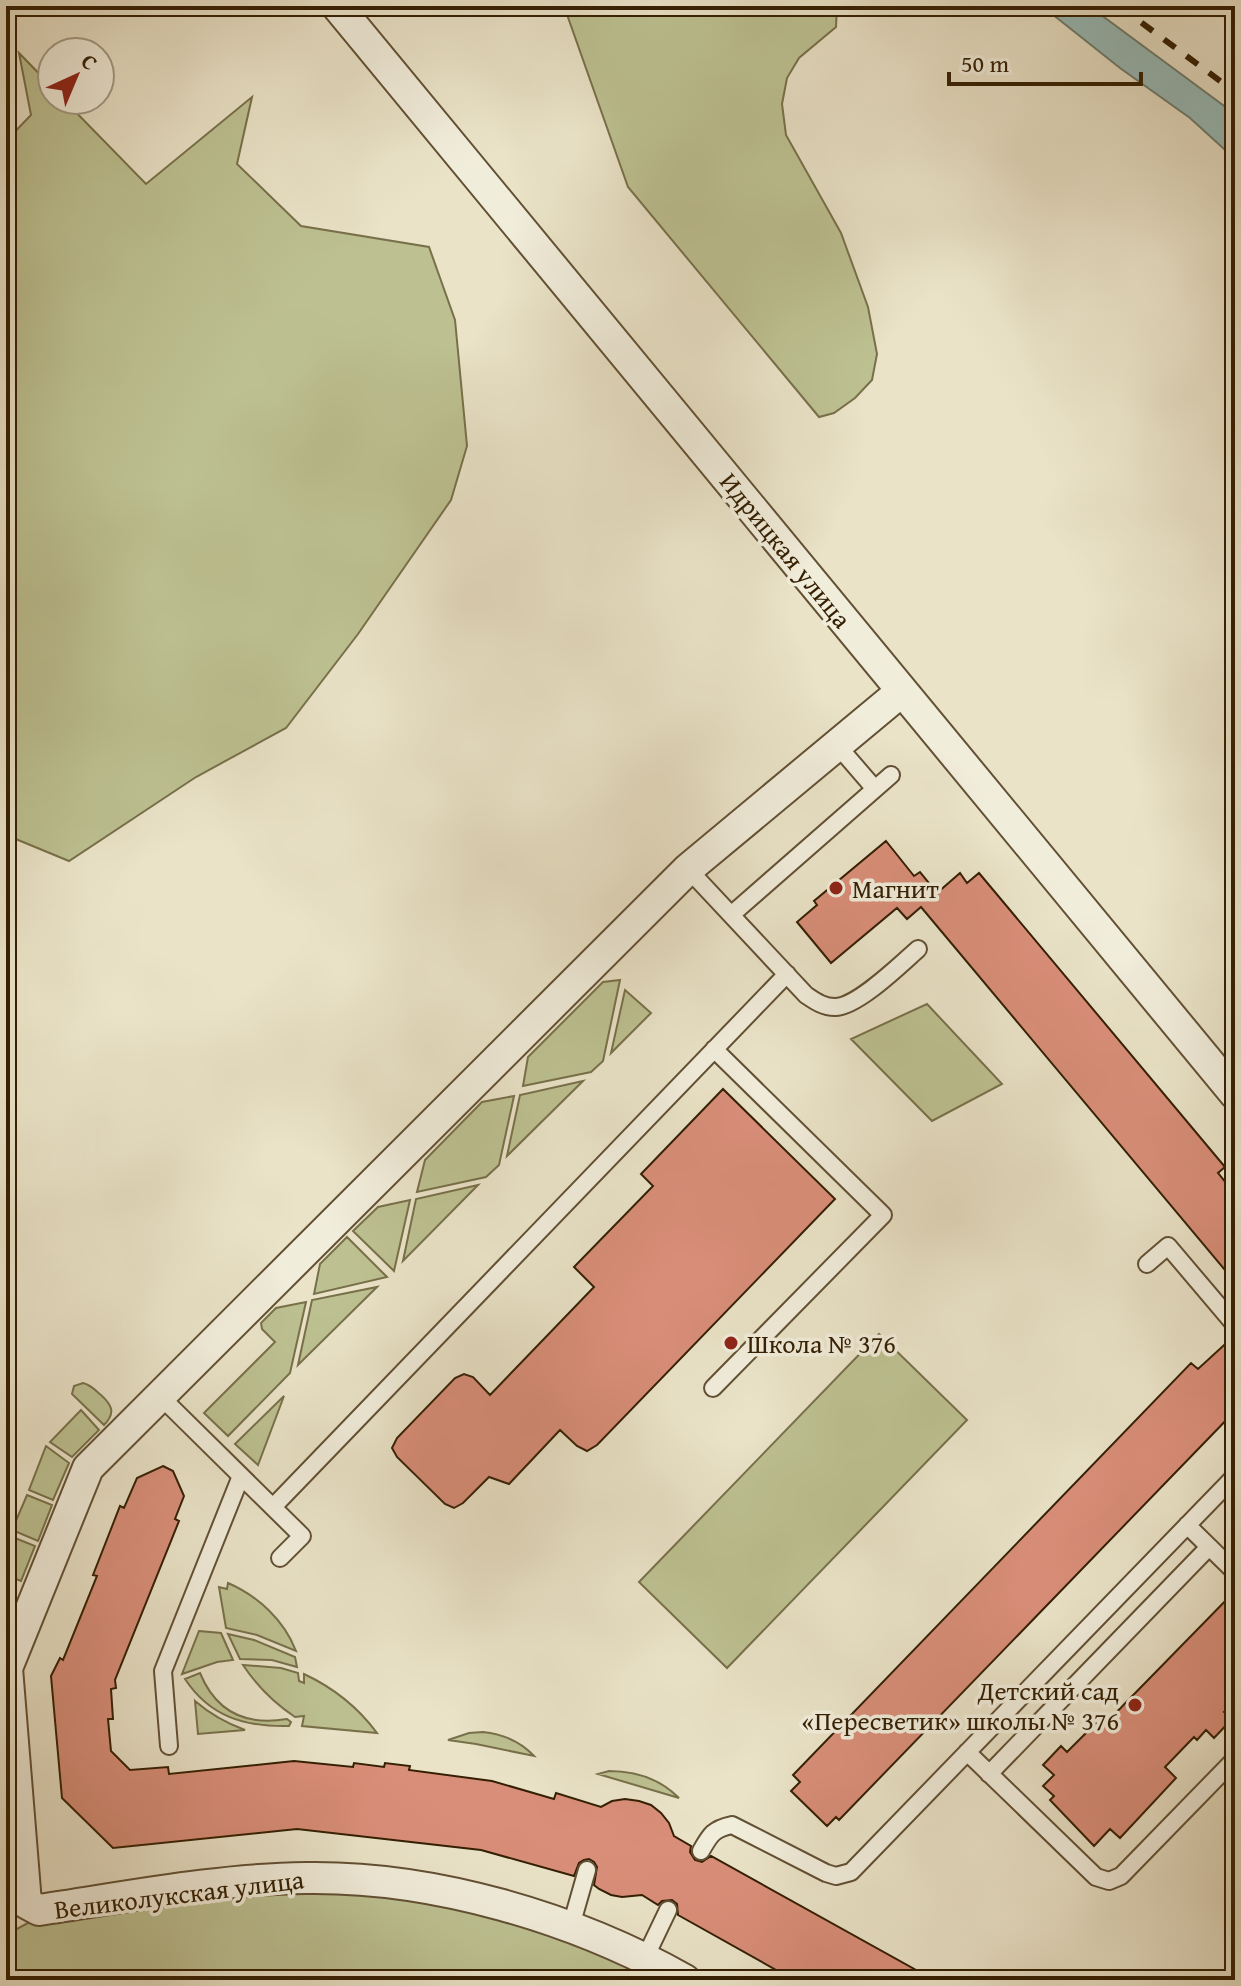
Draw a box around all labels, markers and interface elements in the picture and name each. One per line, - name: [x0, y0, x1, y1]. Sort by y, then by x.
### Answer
- north arrow: [36, 36, 116, 116]
- scale bar: [949, 36, 1141, 86]
- text: С: [74, 46, 105, 77]
- text: 50 m: [961, 46, 1009, 81]
- street label: Идрицкая улица: [711, 464, 862, 637]
- place label: Магнит: [852, 869, 939, 908]
- marker: Магнит: [827, 879, 845, 897]
- place label: Школа № 376: [747, 1324, 896, 1363]
- marker: Школа № 376: [722, 1334, 740, 1352]
- place label: Детский сад «Пересветик» школы № 376: [802, 1671, 1119, 1740]
- marker: Детский сад «Пересветик» школы № 376: [1126, 1696, 1144, 1714]
- street label: Великолукская улица: [52, 1859, 307, 1929]

